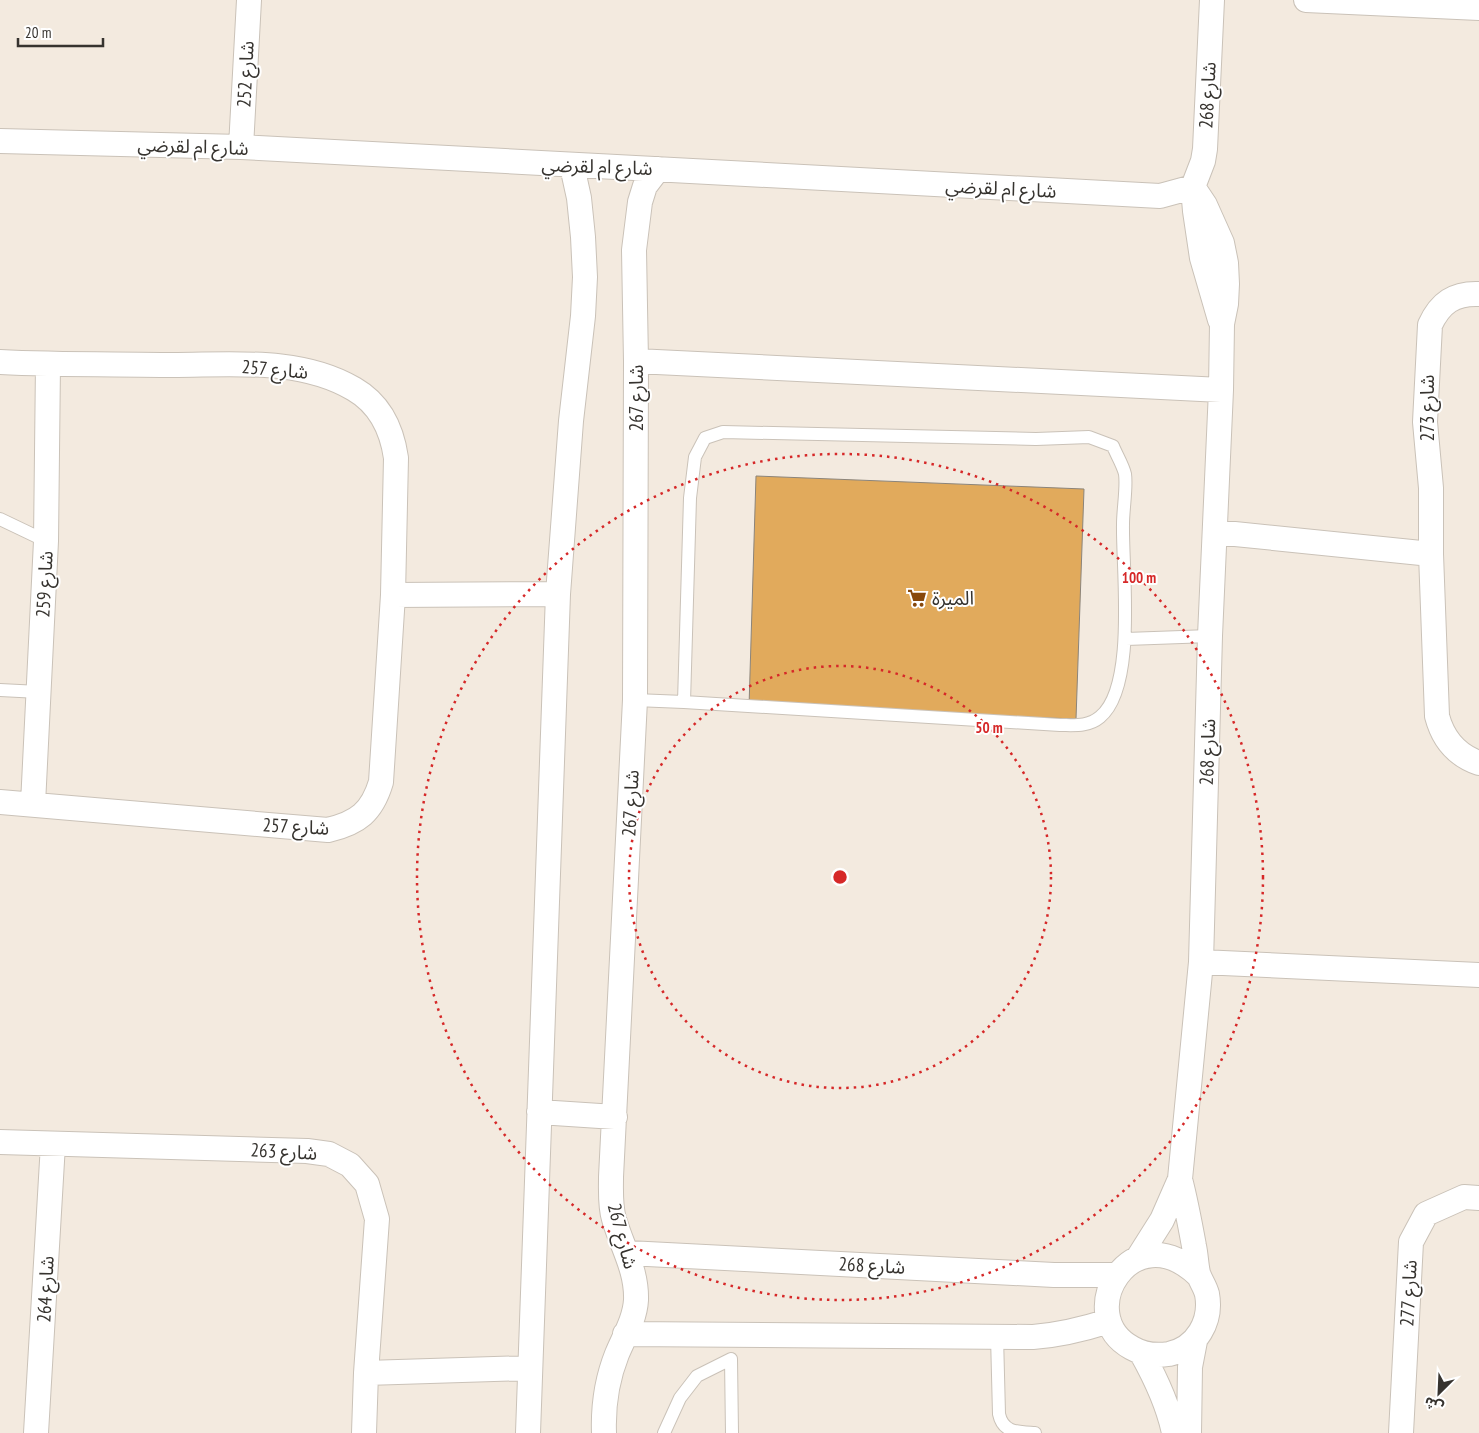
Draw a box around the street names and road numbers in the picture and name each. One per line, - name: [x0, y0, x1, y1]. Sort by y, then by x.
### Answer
- street label: شارع 252: [231, 40, 261, 108]
- street label: شارع 268: [1193, 61, 1223, 129]
- street label: شارع ام لقرضي: [137, 132, 249, 163]
- street label: شارع ام لقرضي: [541, 152, 653, 183]
- street label: شارع ام لقرضي: [945, 173, 1057, 206]
- street label: شارع 257: [241, 354, 309, 386]
- street label: شارع 267: [624, 365, 650, 431]
- street label: شارع 273: [1415, 375, 1441, 441]
- street label: شارع 259: [30, 550, 60, 618]
- street label: شارع 268: [1194, 718, 1222, 786]
- street label: شارع 267: [616, 769, 646, 837]
- street label: شارع 257: [262, 812, 330, 842]
- street label: شارع 263: [250, 1137, 318, 1167]
- street label: شارع 267: [601, 1201, 643, 1272]
- street label: شارع 268: [838, 1251, 906, 1281]
- street label: شارع 264: [31, 1255, 61, 1323]
- street label: شارع 277: [1394, 1259, 1424, 1327]

